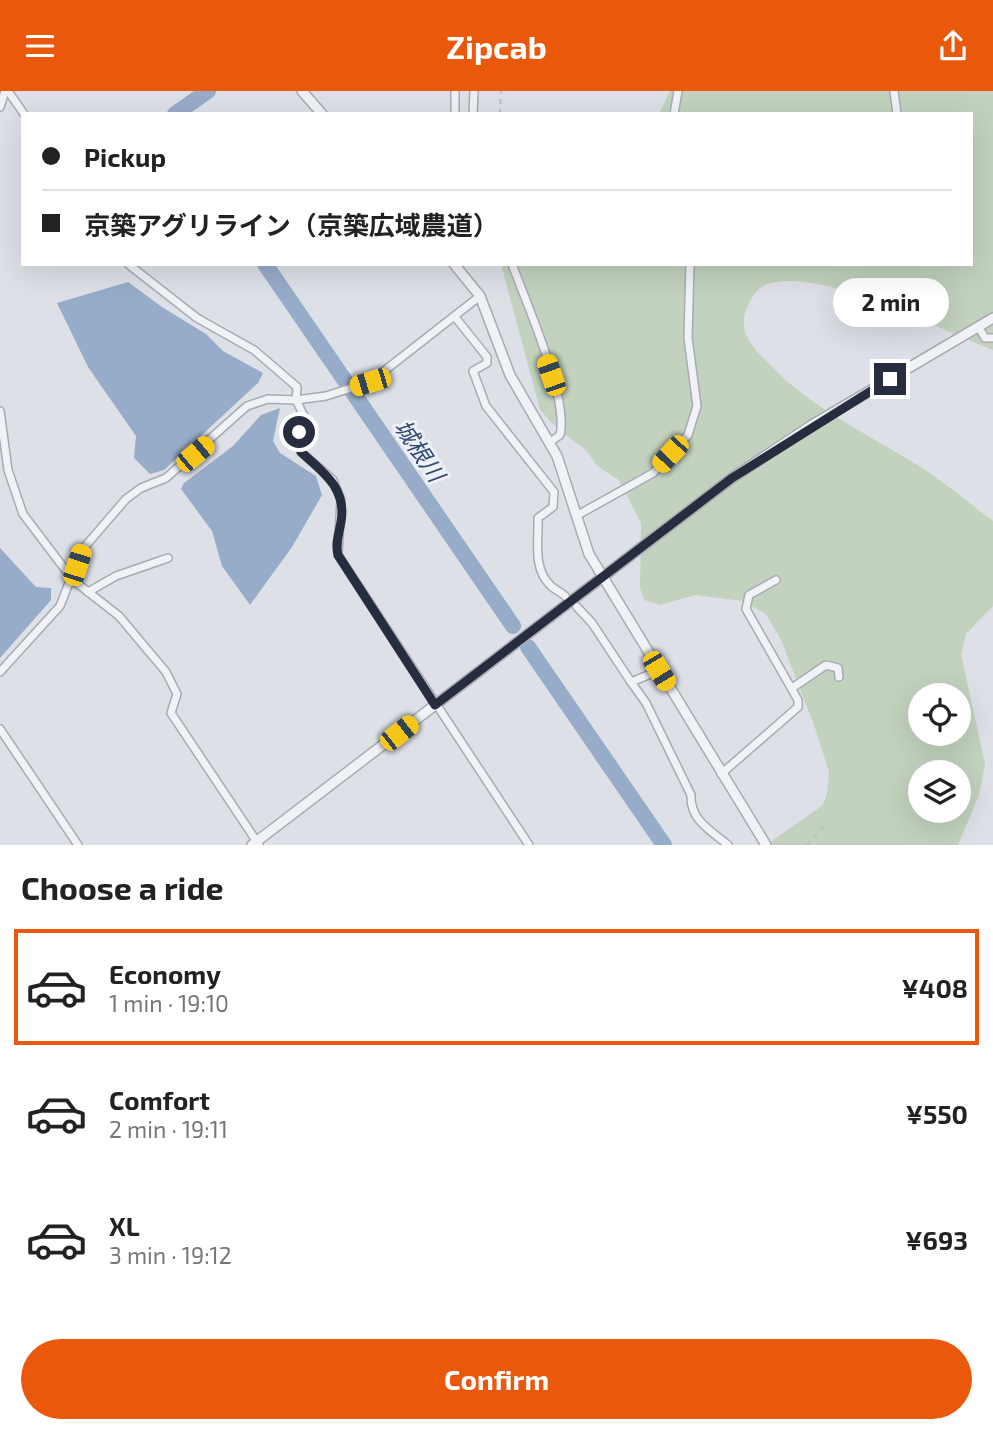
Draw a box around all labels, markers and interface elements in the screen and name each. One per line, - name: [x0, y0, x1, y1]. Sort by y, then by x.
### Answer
- icon: menu: [21, 27, 59, 65]
- text: Zipcab: [446, 27, 547, 65]
- icon: share: [934, 27, 972, 65]
- text: Pickup: [84, 141, 166, 172]
- text: 京築アグリライン（京築広域農道）: [84, 209, 499, 240]
- callout: 2 min: [832, 278, 948, 327]
- text: 2 min: [862, 288, 920, 316]
- car: [535, 352, 568, 398]
- route end: [874, 363, 906, 395]
- car: [347, 366, 394, 398]
- water label: 城根川: [389, 414, 453, 489]
- route start: [283, 416, 315, 448]
- car: [648, 431, 693, 477]
- car: [173, 432, 218, 476]
- car: [61, 542, 94, 588]
- car: [640, 648, 679, 694]
- map controls: [908, 683, 971, 823]
- button: locate: [908, 683, 971, 746]
- car: [376, 712, 423, 754]
- button: layers: [908, 760, 971, 823]
- text: Choose a ride: [21, 868, 224, 906]
- icon: car: [25, 956, 88, 1019]
- text: Economy: [109, 958, 221, 989]
- text: ¥408: [902, 972, 968, 1003]
- text: 1 min · 19:10: [109, 989, 229, 1017]
- icon: car: [25, 1082, 88, 1145]
- text: Comfort: [109, 1084, 210, 1115]
- text: ¥550: [906, 1098, 968, 1129]
- text: 2 min · 19:11: [109, 1115, 228, 1143]
- icon: car: [25, 1208, 88, 1271]
- text: XL: [109, 1210, 140, 1241]
- text: ¥693: [905, 1224, 968, 1255]
- text: 3 min · 19:12: [109, 1241, 232, 1269]
- button: Confirm: [21, 1339, 972, 1419]

